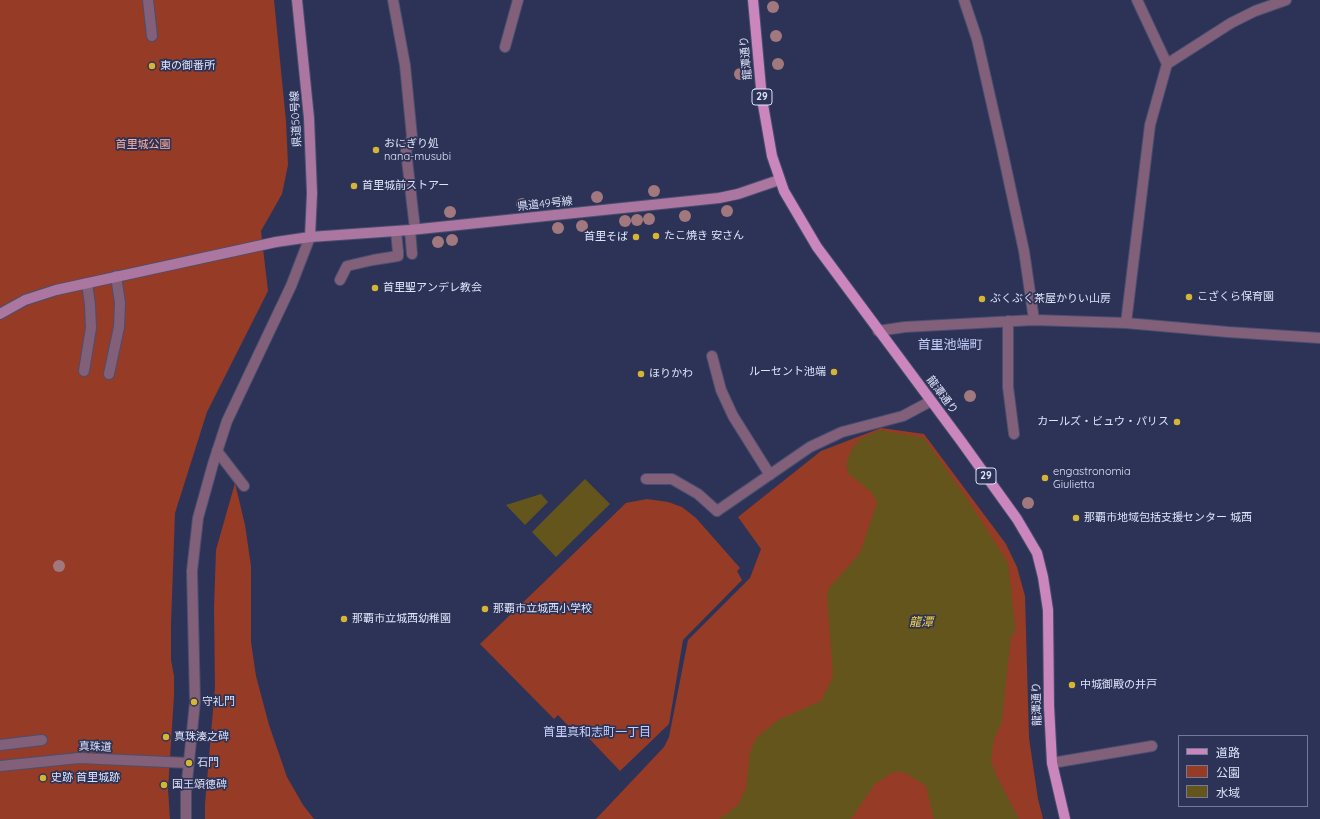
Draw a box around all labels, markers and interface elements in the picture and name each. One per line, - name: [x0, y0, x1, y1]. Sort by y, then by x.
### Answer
- street label: 龍潭通り: [738, 36, 754, 80]
- place label: 東の御番所: [160, 59, 215, 73]
- marker: 東の御番所: [147, 61, 157, 71]
- road number: 29: [752, 89, 772, 105]
- street label: 県道50号線: [288, 90, 304, 148]
- place label: おにぎり処 nana-musubi: [384, 137, 451, 163]
- park label: 首里城公園: [116, 138, 170, 152]
- marker: おにぎり処 nana-musubi: [371, 145, 381, 155]
- place label: 首里城前ストアー: [362, 179, 449, 193]
- marker: 首里城前ストアー: [349, 181, 359, 191]
- street label: 県道49号線: [517, 195, 573, 213]
- place label: たこ焼き 安さん: [664, 229, 744, 243]
- place label: 首里そば: [584, 230, 628, 244]
- marker: たこ焼き 安さん: [651, 231, 661, 241]
- marker: 首里そば: [631, 232, 641, 242]
- place label: 首里聖アンデレ教会: [383, 281, 482, 295]
- marker: 首里聖アンデレ教会: [370, 283, 380, 293]
- place label: こざくら保育園: [1197, 290, 1274, 304]
- place label: ぶくぶく茶屋かりい山房: [990, 292, 1111, 306]
- marker: こざくら保育園: [1184, 292, 1194, 302]
- marker: ぶくぶく茶屋かりい山房: [977, 294, 987, 304]
- district label: 首里池端町: [918, 337, 982, 353]
- place label: ルーセント池端: [749, 365, 826, 379]
- place label: ほりかわ: [649, 367, 693, 381]
- marker: ルーセント池端: [829, 367, 839, 377]
- marker: ほりかわ: [636, 369, 646, 379]
- street label: 龍潭通り: [923, 373, 961, 417]
- place label: カールズ・ビュウ・パリス: [1037, 415, 1169, 429]
- marker: カールズ・ビュウ・パリス: [1172, 417, 1182, 427]
- place label: engastronomia Giulietta: [1053, 465, 1131, 491]
- road number: 29: [976, 468, 996, 484]
- marker: engastronomia Giulietta: [1040, 473, 1050, 483]
- place label: 那覇市地域包括支援センター 城西: [1084, 511, 1252, 525]
- marker: 那覇市地域包括支援センター 城西: [1071, 513, 1081, 523]
- place label: 那覇市立城西小学校: [493, 602, 592, 616]
- marker: 那覇市立城西小学校: [480, 604, 490, 614]
- place label: 那覇市立城西幼稚園: [352, 612, 451, 626]
- marker: 那覇市立城西幼稚園: [339, 614, 349, 624]
- water label: 龍潭: [909, 615, 933, 629]
- place label: 中城御殿の井戸: [1080, 678, 1157, 692]
- marker: 中城御殿の井戸: [1067, 680, 1077, 690]
- street label: 龍潭通り: [1030, 682, 1044, 726]
- place label: 守礼門: [202, 695, 235, 709]
- marker: 守礼門: [189, 697, 199, 707]
- district label: 首里真和志町一丁目: [543, 725, 651, 739]
- place label: 真珠湊之碑: [174, 730, 229, 744]
- marker: 真珠湊之碑: [161, 732, 171, 742]
- legend: [1178, 735, 1308, 807]
- street label: 真珠道: [78, 740, 112, 754]
- text: 道路: [1216, 745, 1240, 760]
- place label: 石門: [197, 756, 219, 770]
- marker: 石門: [184, 758, 194, 768]
- text: 公園: [1216, 765, 1240, 780]
- place label: 史跡 首里城跡: [51, 771, 120, 785]
- marker: 史跡 首里城跡: [38, 773, 48, 783]
- place label: 国王頌徳碑: [172, 778, 227, 792]
- marker: 国王頌徳碑: [159, 780, 169, 790]
- text: 水域: [1216, 785, 1240, 800]

